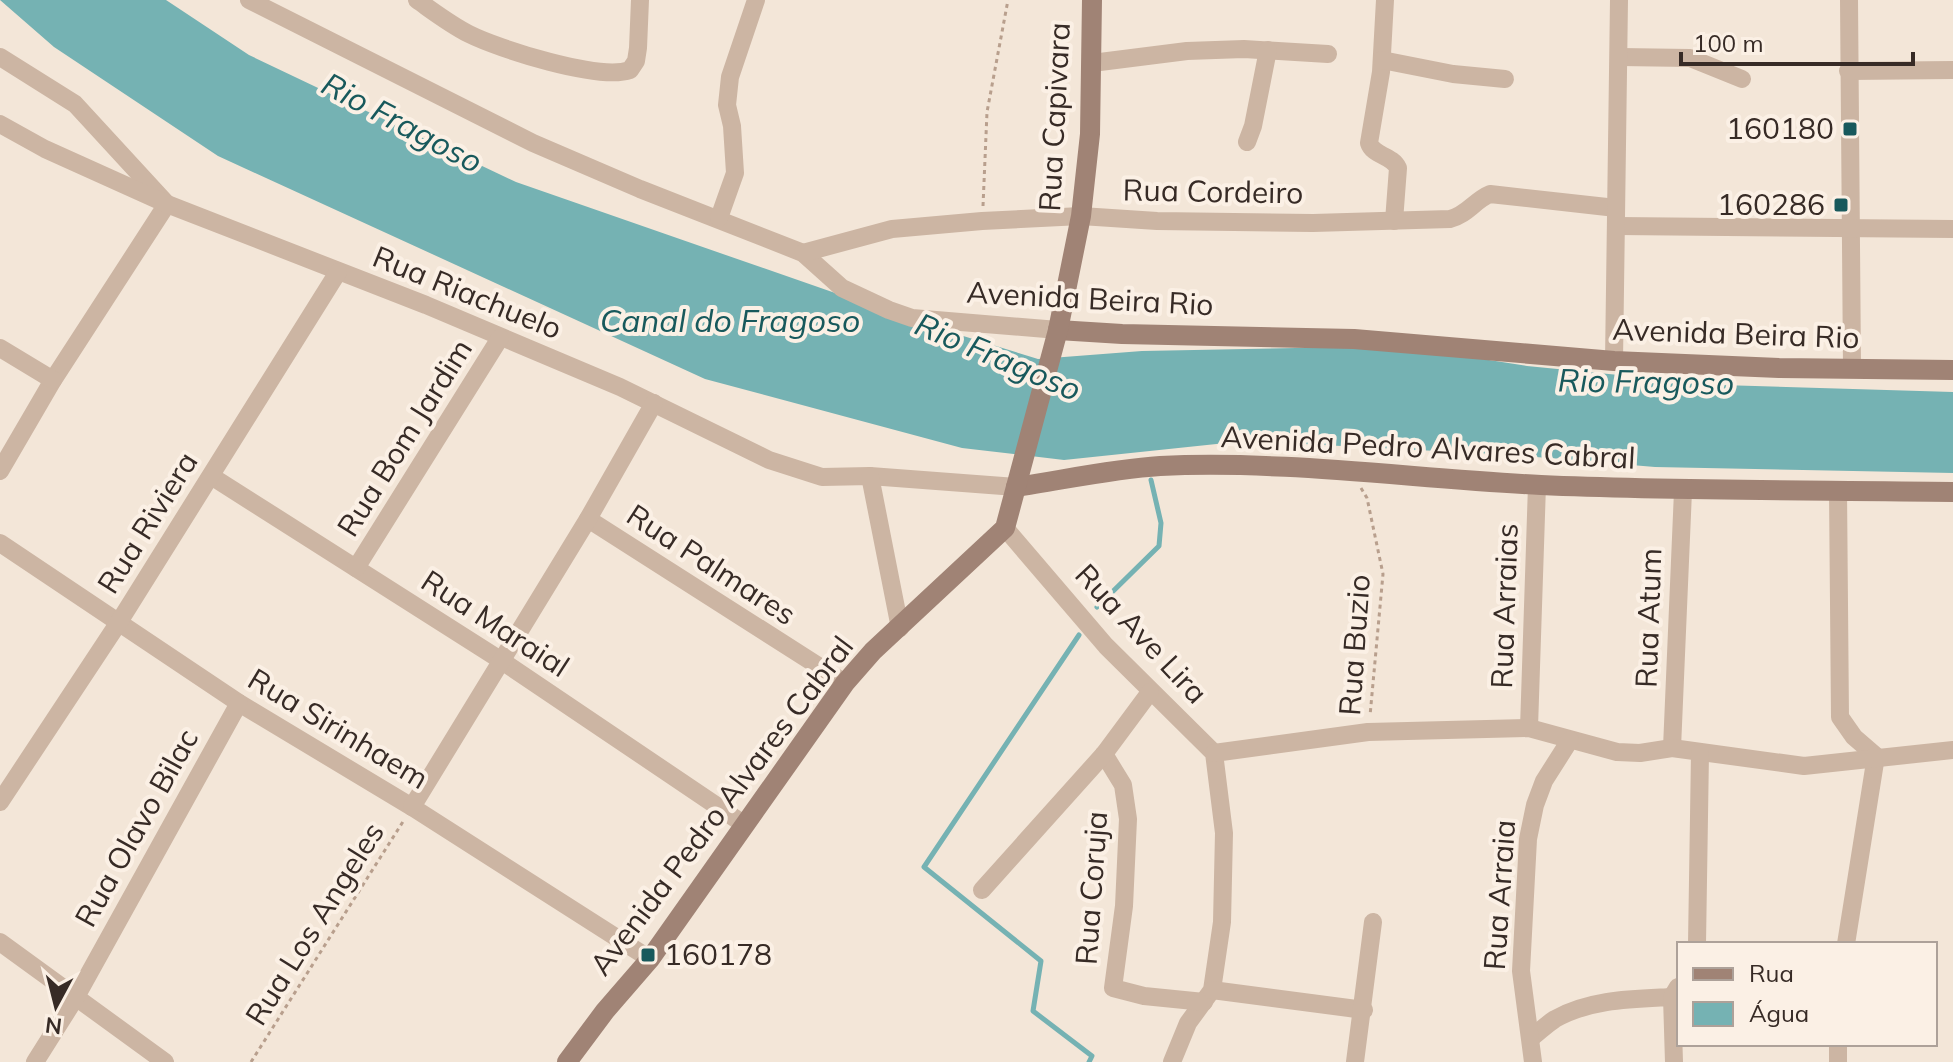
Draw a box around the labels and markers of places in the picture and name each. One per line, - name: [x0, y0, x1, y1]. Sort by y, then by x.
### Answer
- place label: 160180: [1726, 109, 1834, 147]
- marker: 160180: [1841, 120, 1859, 138]
- place label: 160286: [1717, 185, 1825, 223]
- marker: 160286: [1832, 196, 1850, 214]
- place label: 160178: [664, 935, 772, 973]
- marker: 160178: [639, 946, 657, 964]

